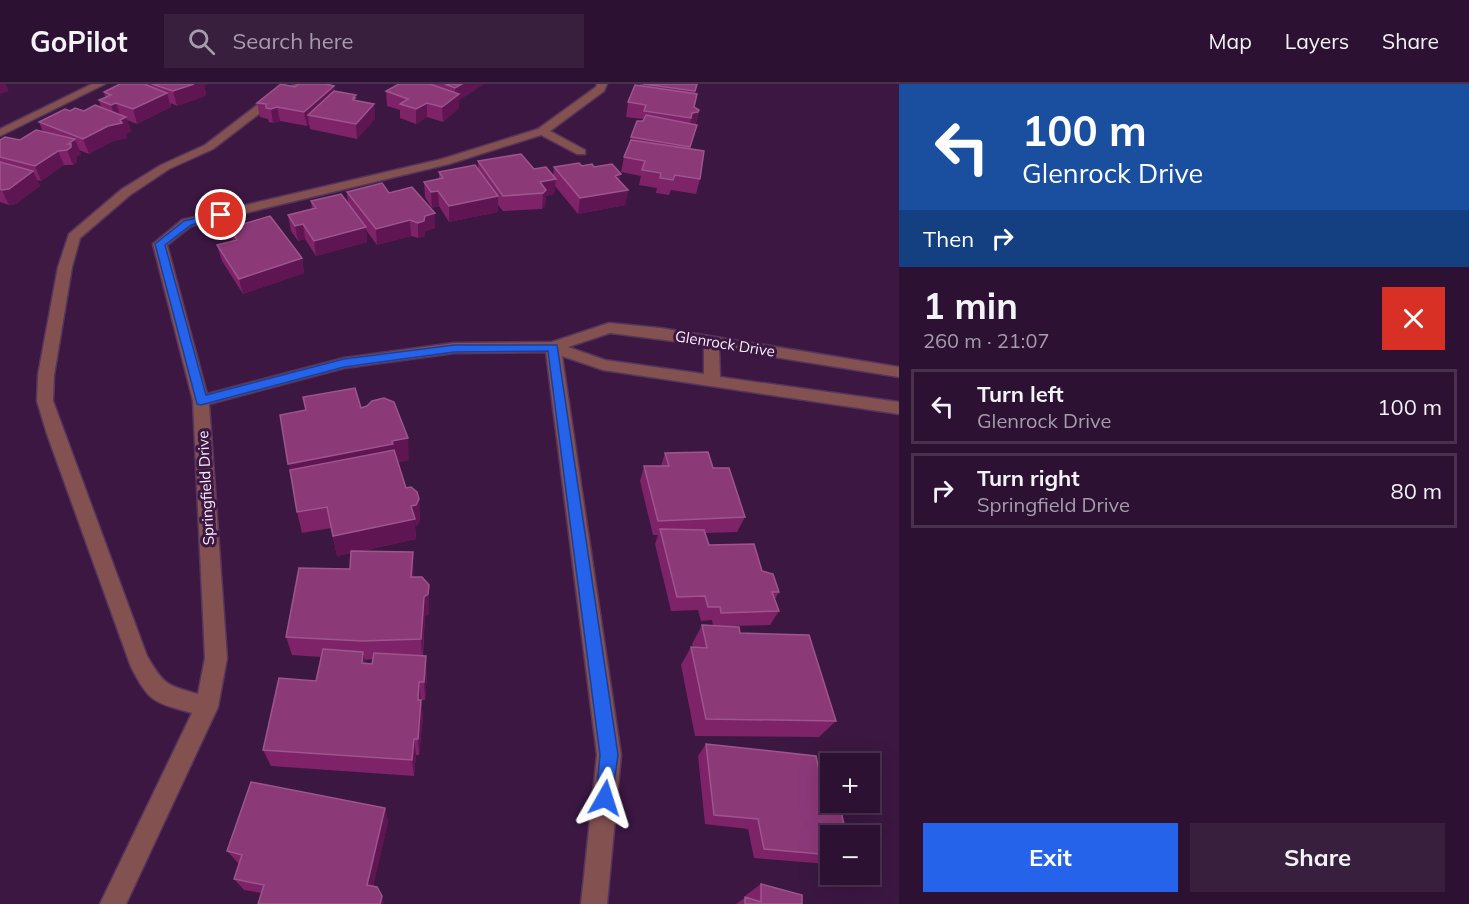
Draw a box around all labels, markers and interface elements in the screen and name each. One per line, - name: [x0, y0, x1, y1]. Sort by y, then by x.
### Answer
- search box: [164, 14, 584, 68]
- text: GoPilot: [30, 24, 128, 59]
- icon: search: [185, 25, 218, 58]
- text: Search here: [233, 27, 354, 55]
- text: Map: [1209, 28, 1252, 54]
- text: Layers: [1285, 28, 1349, 54]
- text: Share: [1382, 28, 1439, 54]
- text: 100 m: [1022, 104, 1147, 157]
- icon: left: [923, 108, 1001, 186]
- text: Glenrock Drive: [1022, 156, 1203, 190]
- pin: [195, 189, 246, 240]
- icon: arrive: [204, 198, 237, 231]
- icon: right: [986, 222, 1019, 255]
- text: Then: [923, 225, 974, 253]
- text: 1 min: [923, 283, 1018, 328]
- button: close: [1382, 287, 1445, 350]
- street label: Glenrock Drive: [674, 326, 776, 361]
- text: 260 m · 21:07: [923, 328, 1049, 353]
- text: Turn left: [977, 380, 1064, 408]
- icon: left: [926, 390, 959, 423]
- text: 100 m: [1377, 393, 1442, 421]
- text: Glenrock Drive: [977, 408, 1111, 433]
- street label: Springfield Drive: [193, 430, 218, 546]
- text: Turn right: [977, 464, 1080, 492]
- icon: right: [926, 474, 959, 507]
- text: 80 m: [1391, 477, 1442, 505]
- text: Springfield Drive: [977, 492, 1130, 517]
- map controls: [820, 753, 880, 885]
- button: +: [820, 753, 880, 813]
- position arrow: [573, 766, 637, 830]
- button: Exit: [923, 823, 1178, 892]
- button: Share: [1190, 823, 1445, 892]
- button: −: [820, 825, 880, 885]

